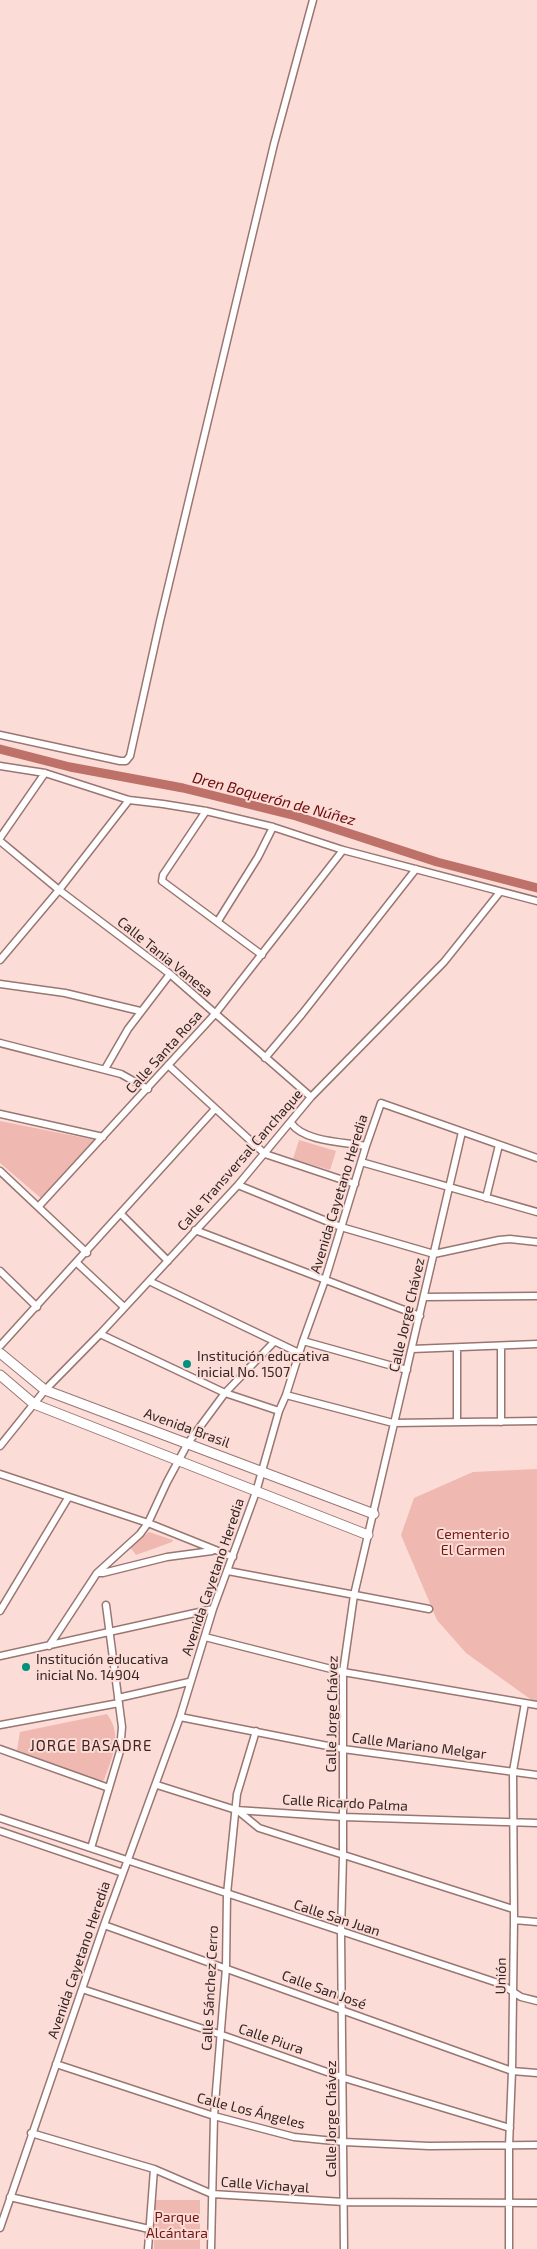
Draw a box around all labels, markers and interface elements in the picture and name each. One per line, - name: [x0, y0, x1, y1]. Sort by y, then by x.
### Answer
- water label: Dren Boquerón de Núñez: [190, 769, 358, 829]
- street label: Calle Tania Vanesa: [114, 913, 216, 1001]
- street label: Calle Santa Rosa: [122, 1007, 206, 1097]
- street label: Calle Transversal Canchaque: [174, 1086, 306, 1234]
- street label: Avenida Cayetano Heredia: [307, 1112, 371, 1276]
- street label: Calle Jorge Chávez: [386, 1256, 428, 1374]
- place label: Institución educativa inicial No. 1507: [197, 1348, 329, 1380]
- marker: Institución educativa inicial No. 1507: [181, 1358, 193, 1370]
- street label: Avenida Brasil: [142, 1405, 232, 1451]
- street label: Avenida Cayetano Heredia: [178, 1496, 248, 1658]
- park label: Cementerio El Carmen: [436, 1526, 510, 1558]
- place label: Institución educativa inicial No. 14904: [36, 1651, 168, 1684]
- street label: Calle Jorge Chávez: [323, 1655, 341, 1773]
- marker: Institución educativa inicial No. 14904: [20, 1661, 32, 1673]
- street label: Calle Mariano Melgar: [351, 1729, 487, 1763]
- district label: JORGE BASADRE: [28, 1737, 154, 1755]
- street label: Calle Ricardo Palma: [282, 1791, 408, 1815]
- street label: Avenida Cayetano Heredia: [44, 1879, 114, 2041]
- street label: Calle San Juan: [292, 1896, 382, 1940]
- street label: Calle Sánchez Cerro: [198, 1925, 222, 2051]
- street label: Unión: [492, 1957, 510, 1995]
- street label: Calle San José: [279, 1967, 369, 2013]
- street label: Calle Piura: [236, 2020, 306, 2058]
- street label: Calle Jorge Chávez: [323, 2060, 339, 2178]
- street label: Calle Los Ángeles: [195, 2089, 307, 2133]
- street label: Calle Vichayal: [220, 2174, 310, 2196]
- park label: Parque Alcántara: [146, 2209, 208, 2242]

